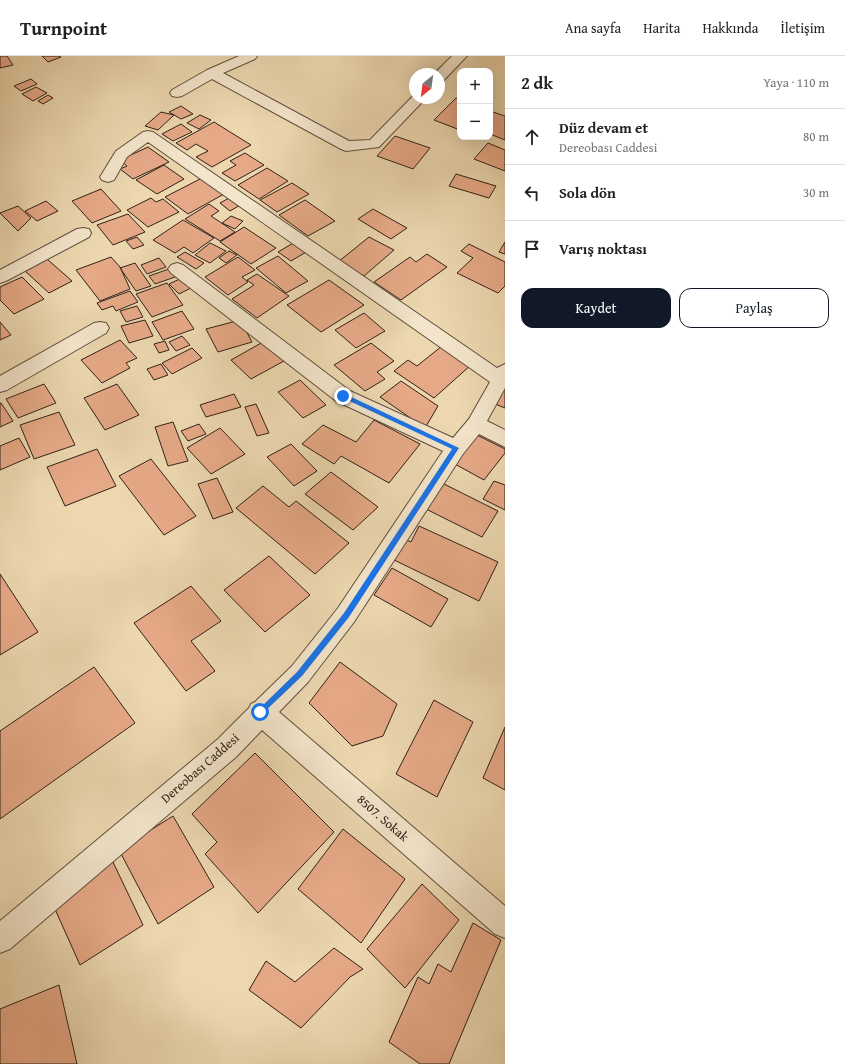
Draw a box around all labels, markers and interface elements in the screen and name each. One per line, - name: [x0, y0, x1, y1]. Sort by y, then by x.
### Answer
- text: Turnpoint: [20, 14, 107, 42]
- text: Ana sayfa: [565, 18, 621, 38]
- text: Harita: [643, 18, 680, 38]
- text: Hakkında: [702, 18, 758, 38]
- text: İletişim: [780, 18, 825, 38]
- north arrow: [409, 68, 445, 104]
- map controls: [457, 68, 493, 140]
- button: +: [457, 68, 493, 104]
- text: 2 dk: [521, 70, 553, 95]
- text: Yaya · 110 m: [763, 73, 829, 92]
- button: −: [457, 104, 493, 140]
- text: Düz devam et: [559, 117, 648, 138]
- icon: ahead: [521, 126, 543, 148]
- text: 80 m: [803, 127, 829, 146]
- text: Dereobası Caddesi: [559, 138, 657, 157]
- icon: left: [521, 182, 543, 204]
- text: Sola dön: [559, 182, 616, 203]
- text: 30 m: [803, 183, 829, 202]
- icon: arrive: [521, 238, 543, 260]
- text: Varış noktası: [559, 238, 647, 259]
- button: Kaydet: [521, 288, 671, 328]
- button: Paylaş: [679, 288, 829, 328]
- route end: [334, 387, 352, 405]
- route start: [251, 703, 269, 721]
- street label: Dereobası Caddesi: [157, 728, 244, 807]
- street label: 8507. Sokak: [353, 790, 413, 846]

